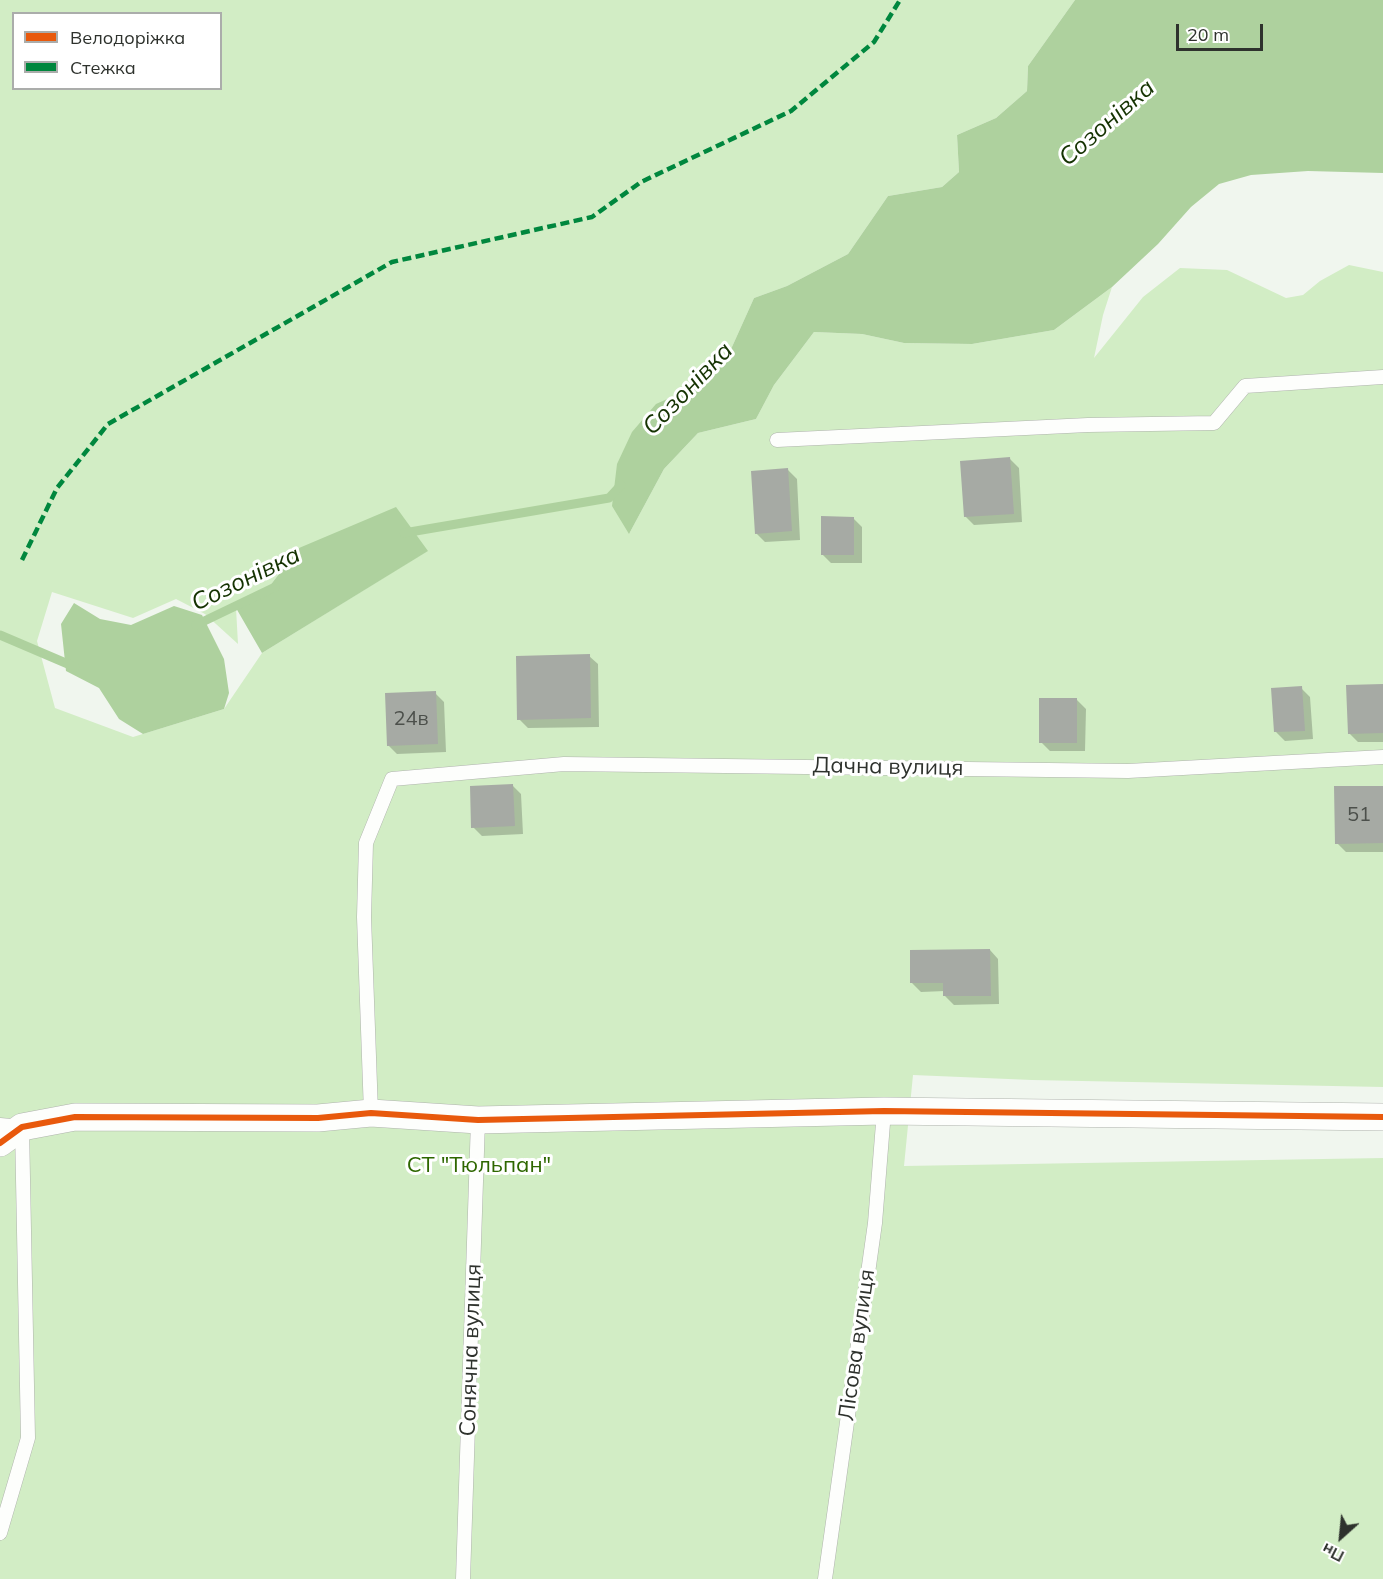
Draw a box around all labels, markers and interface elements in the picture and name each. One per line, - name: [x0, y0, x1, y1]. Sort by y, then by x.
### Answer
- legend: [12, 12, 222, 90]
- scale bar: [1179, 12, 1266, 50]
- text: 20 m: [1187, 23, 1229, 46]
- text: Велодоріжка: [70, 26, 185, 49]
- text: Стежка: [70, 56, 136, 79]
- water label: Созонівка: [1053, 74, 1161, 172]
- water label: Созонівка: [637, 337, 739, 441]
- water label: Созонівка: [187, 540, 305, 618]
- house number: 24в: [393, 707, 429, 731]
- street label: Дачна вулиця: [812, 752, 964, 782]
- house number: 51: [1347, 803, 1371, 827]
- park label: СТ "Тюльпан": [407, 1152, 551, 1178]
- street label: Сонячна вулиця: [455, 1263, 487, 1437]
- street label: Лісова вулиця: [833, 1268, 881, 1422]
- north arrow: [1311, 1507, 1371, 1567]
- text: Пн: [1318, 1539, 1347, 1567]

